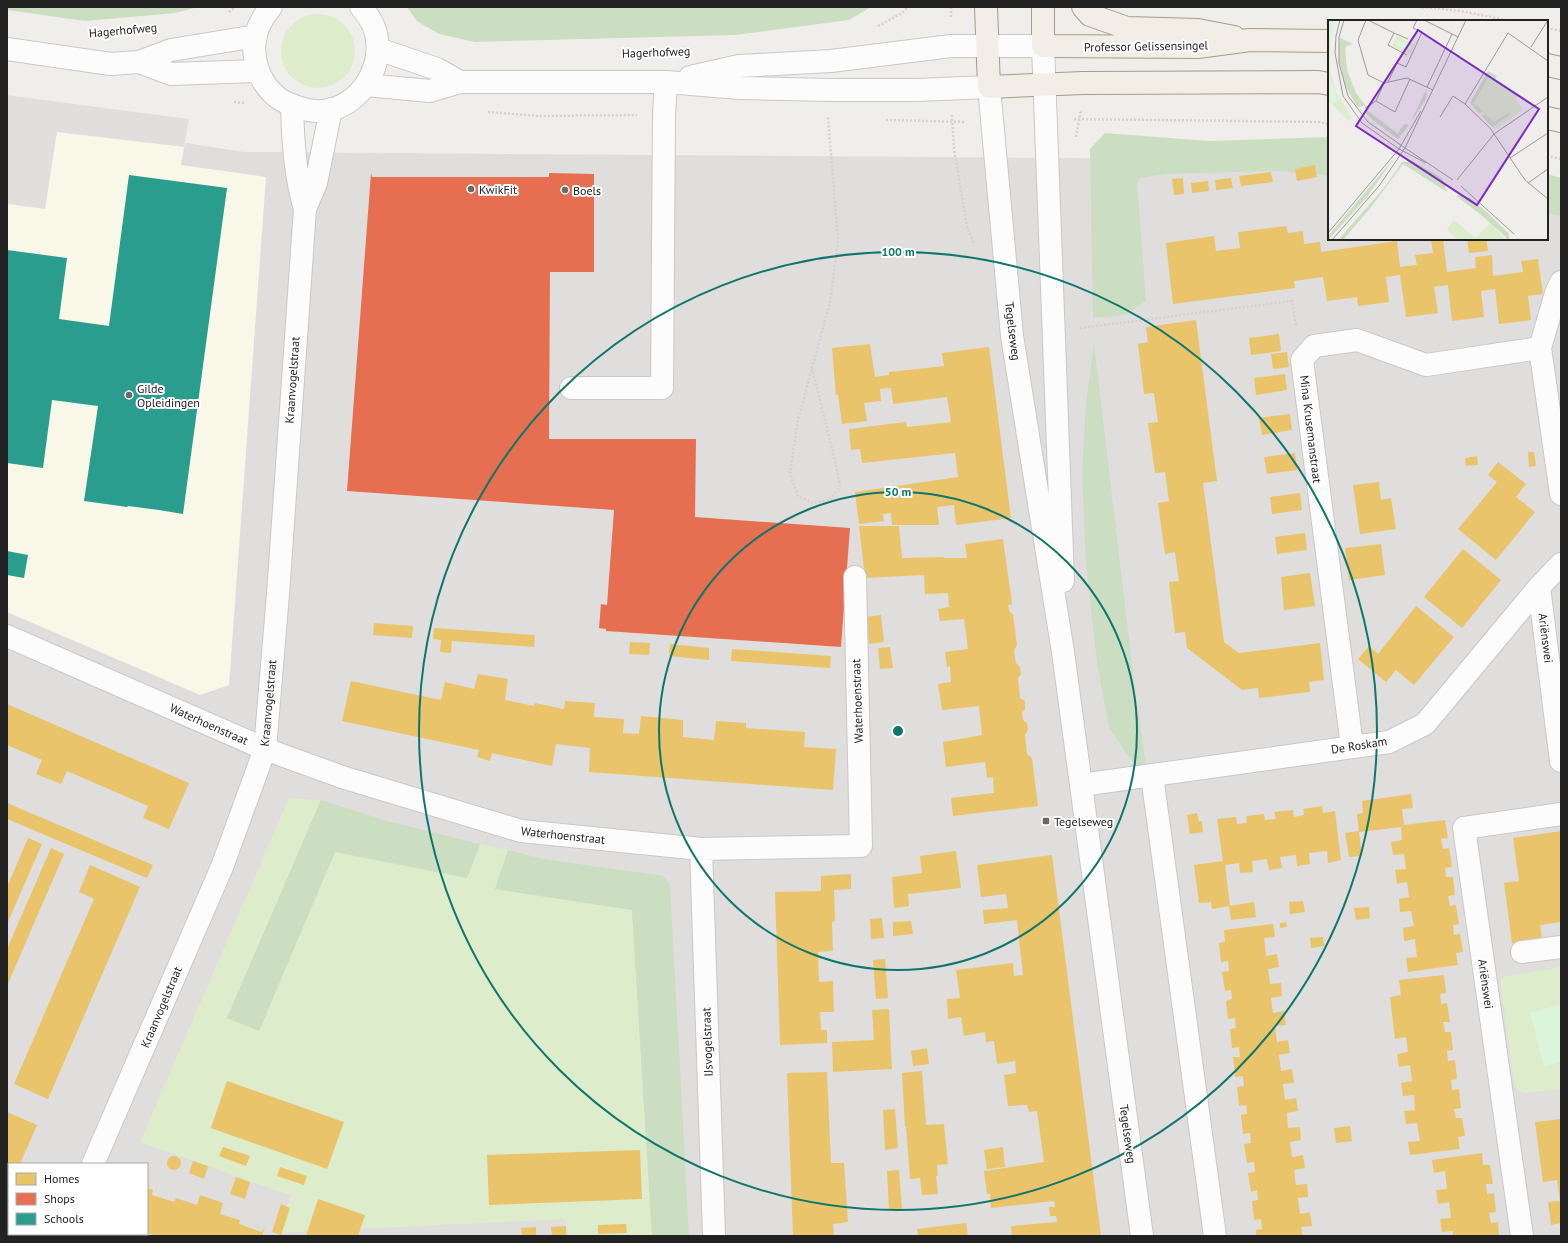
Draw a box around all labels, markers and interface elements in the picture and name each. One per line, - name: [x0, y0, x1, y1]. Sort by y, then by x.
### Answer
- street label: Hagerhofweg: [88, 20, 158, 40]
- inset map: [1328, 20, 1548, 240]
- street label: Professor Gelissensingel: [1084, 37, 1209, 55]
- street label: Hagerhofweg: [622, 43, 690, 61]
- place label: KwikFit: [479, 182, 517, 197]
- place label: Boels: [573, 183, 601, 198]
- marker: KwikFit: [466, 184, 476, 194]
- marker: Boels: [560, 185, 570, 195]
- text: 100 m: [881, 244, 915, 259]
- street label: Tegelseweg: [1002, 301, 1024, 361]
- street label: Kraanvogelstraat: [281, 336, 303, 424]
- street label: Mina Krusemanstraat: [1297, 374, 1325, 484]
- place label: Gilde Opleidingen: [137, 381, 200, 410]
- marker: Gilde Opleidingen: [124, 390, 134, 400]
- text: 50 m: [885, 484, 911, 499]
- street label: Ariënswei: [1536, 612, 1556, 664]
- street label: Kraanvogelstraat: [257, 659, 279, 747]
- street label: Waterhoenstraat: [848, 659, 866, 743]
- street label: Waterhoenstraat: [167, 700, 251, 748]
- centre of rings: [891, 724, 905, 738]
- street label: De Roskam: [1330, 733, 1388, 757]
- place label: Tegelseweg: [1054, 814, 1113, 829]
- marker: Tegelseweg: [1041, 816, 1051, 826]
- street label: Waterhoenstraat: [520, 823, 606, 847]
- street label: Ariënswei: [1475, 958, 1497, 1010]
- street label: Kraanvogelstraat: [137, 964, 185, 1050]
- street label: IJsvogelstraat: [698, 1007, 716, 1077]
- street label: Tegelseweg: [1116, 1104, 1140, 1164]
- legend: [8, 1163, 148, 1235]
- text: Homes: [44, 1171, 79, 1186]
- text: Shops: [44, 1191, 75, 1206]
- text: Schools: [44, 1211, 84, 1226]

